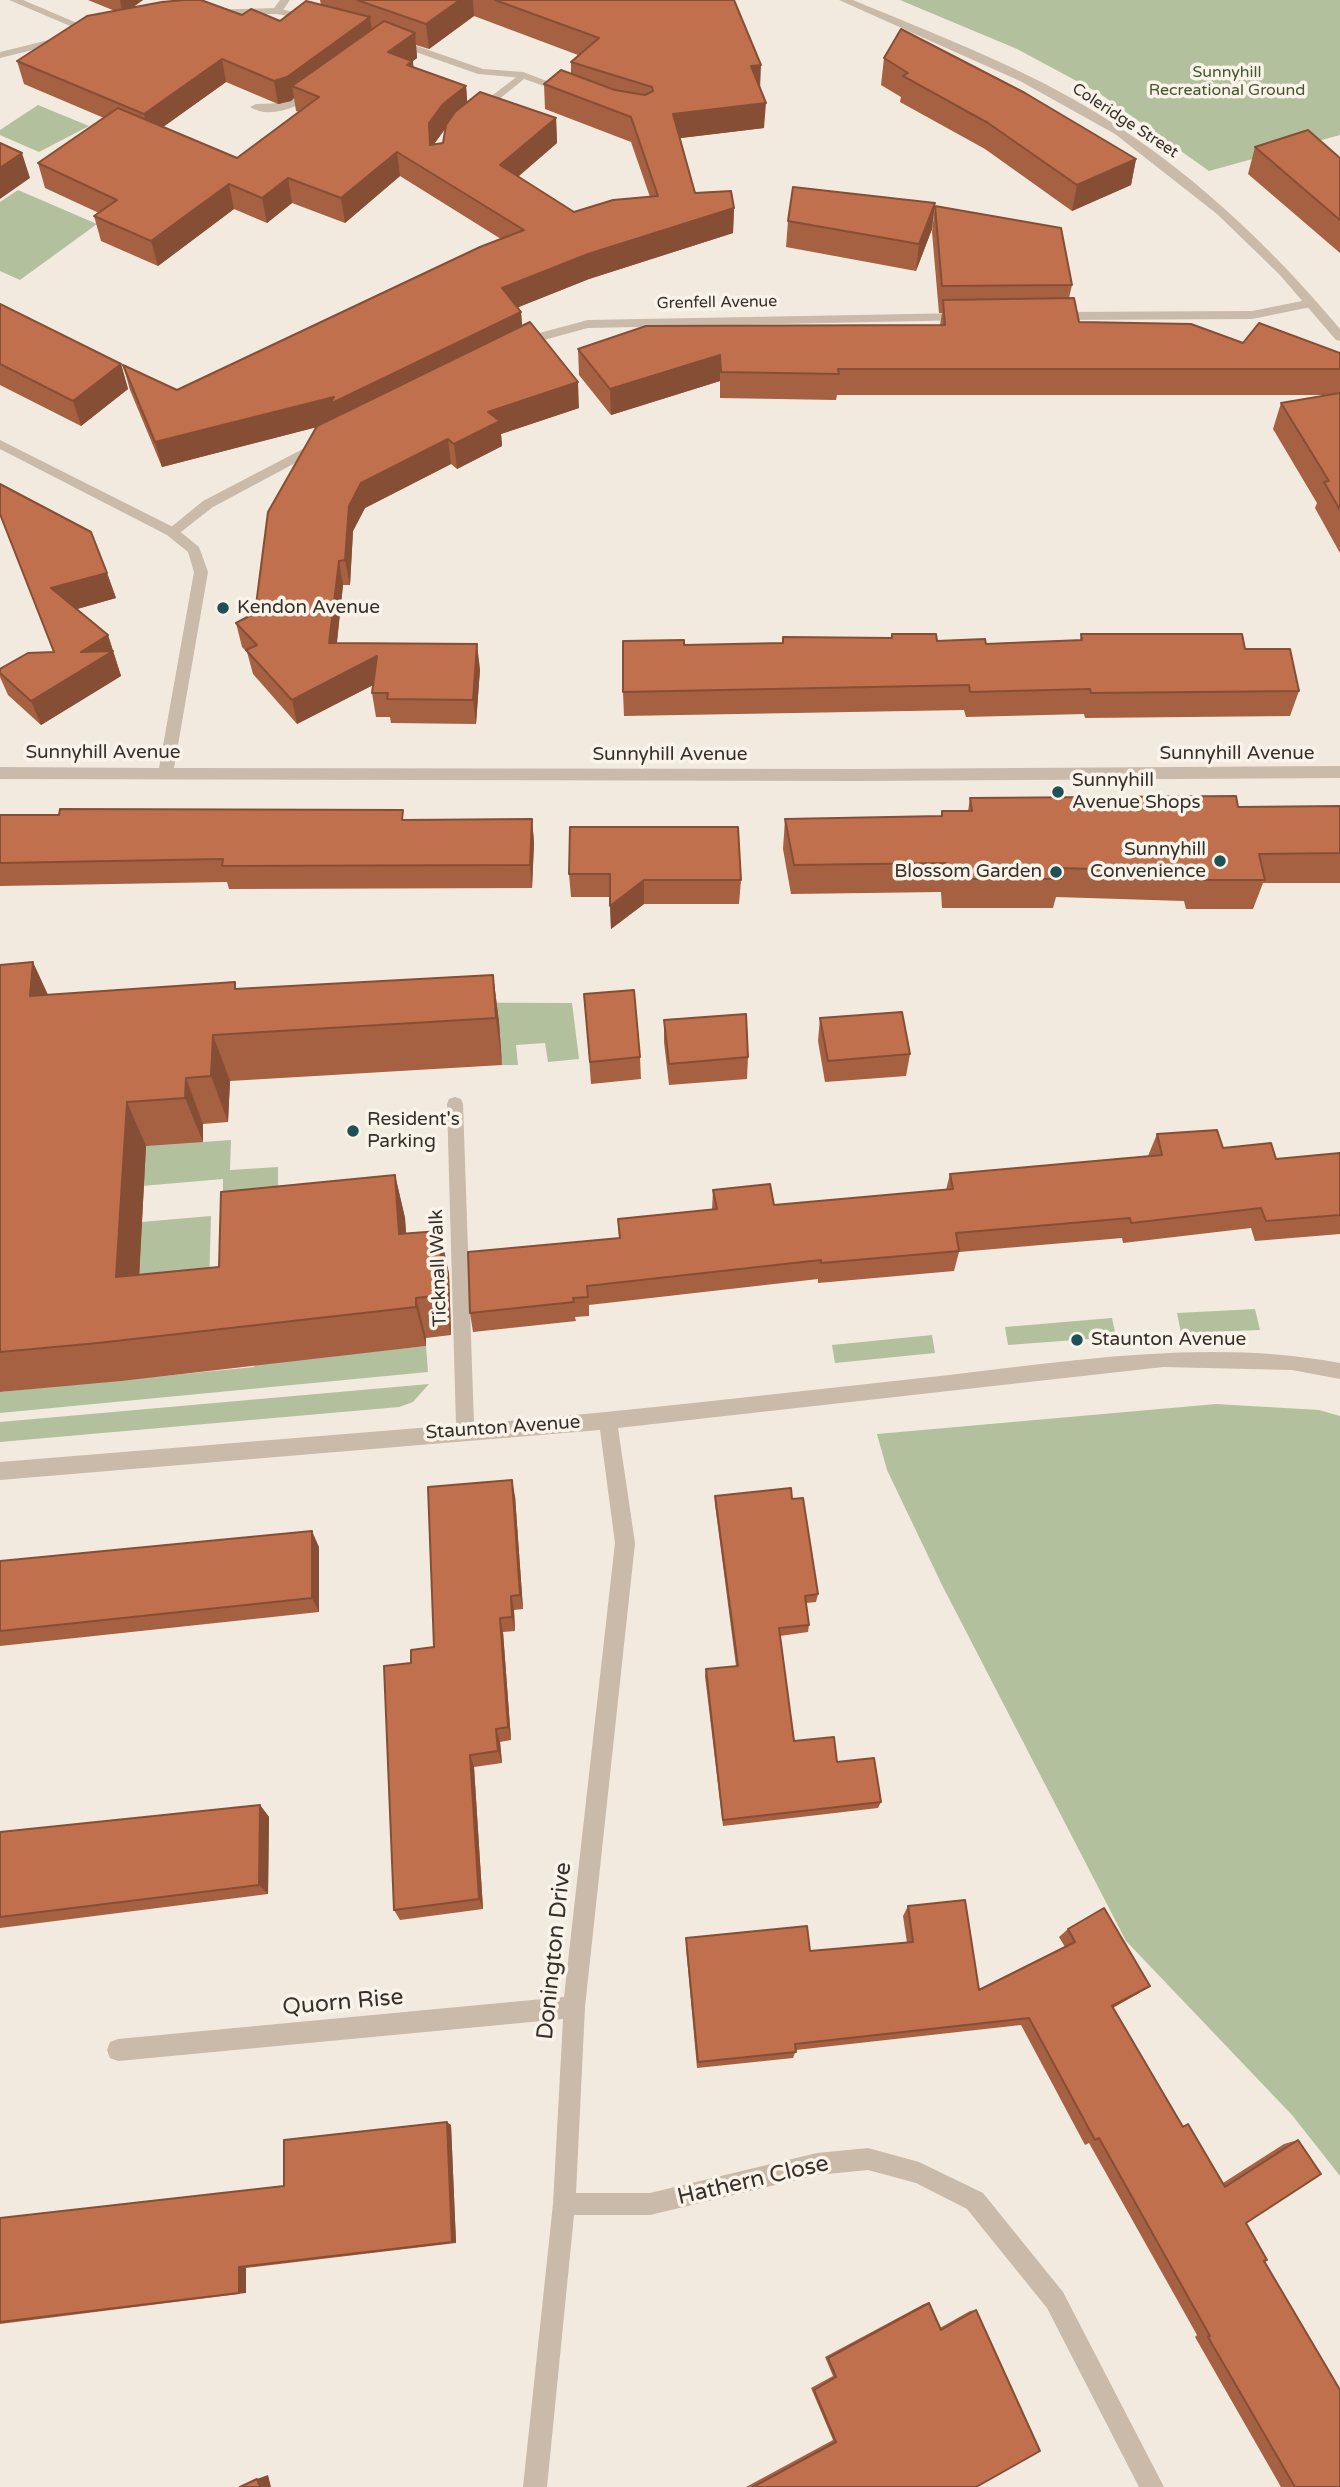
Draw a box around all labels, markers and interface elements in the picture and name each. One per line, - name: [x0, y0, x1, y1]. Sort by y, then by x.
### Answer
- park label: Sunnyhill Recreational Ground: [1149, 63, 1305, 101]
- street label: Coleridge Street: [1068, 79, 1182, 163]
- street label: Grenfell Avenue: [656, 292, 778, 314]
- place label: Kendon Avenue: [237, 597, 380, 619]
- marker: Kendon Avenue: [215, 600, 231, 616]
- street label: Sunnyhill Avenue: [26, 742, 180, 764]
- street label: Sunnyhill Avenue: [1160, 743, 1314, 765]
- street label: Sunnyhill Avenue: [593, 744, 747, 766]
- place label: Sunnyhill Avenue Shops: [1072, 770, 1201, 814]
- marker: Sunnyhill Avenue Shops: [1050, 784, 1066, 800]
- place label: Sunnyhill Convenience: [1090, 839, 1206, 883]
- marker: Sunnyhill Convenience: [1212, 853, 1228, 869]
- place label: Blossom Garden: [894, 861, 1042, 883]
- marker: Blossom Garden: [1048, 864, 1064, 880]
- place label: Resident's Parking: [367, 1109, 460, 1153]
- marker: Resident's Parking: [345, 1123, 361, 1139]
- street label: Ticknall Walk: [426, 1209, 452, 1327]
- place label: Staunton Avenue: [1091, 1329, 1246, 1351]
- marker: Staunton Avenue: [1069, 1332, 1085, 1348]
- street label: Staunton Avenue: [425, 1411, 581, 1445]
- street label: Donington Drive: [532, 1861, 578, 2041]
- street label: Quorn Rise: [281, 1984, 405, 2022]
- street label: Hathern Close: [675, 2150, 831, 2212]

